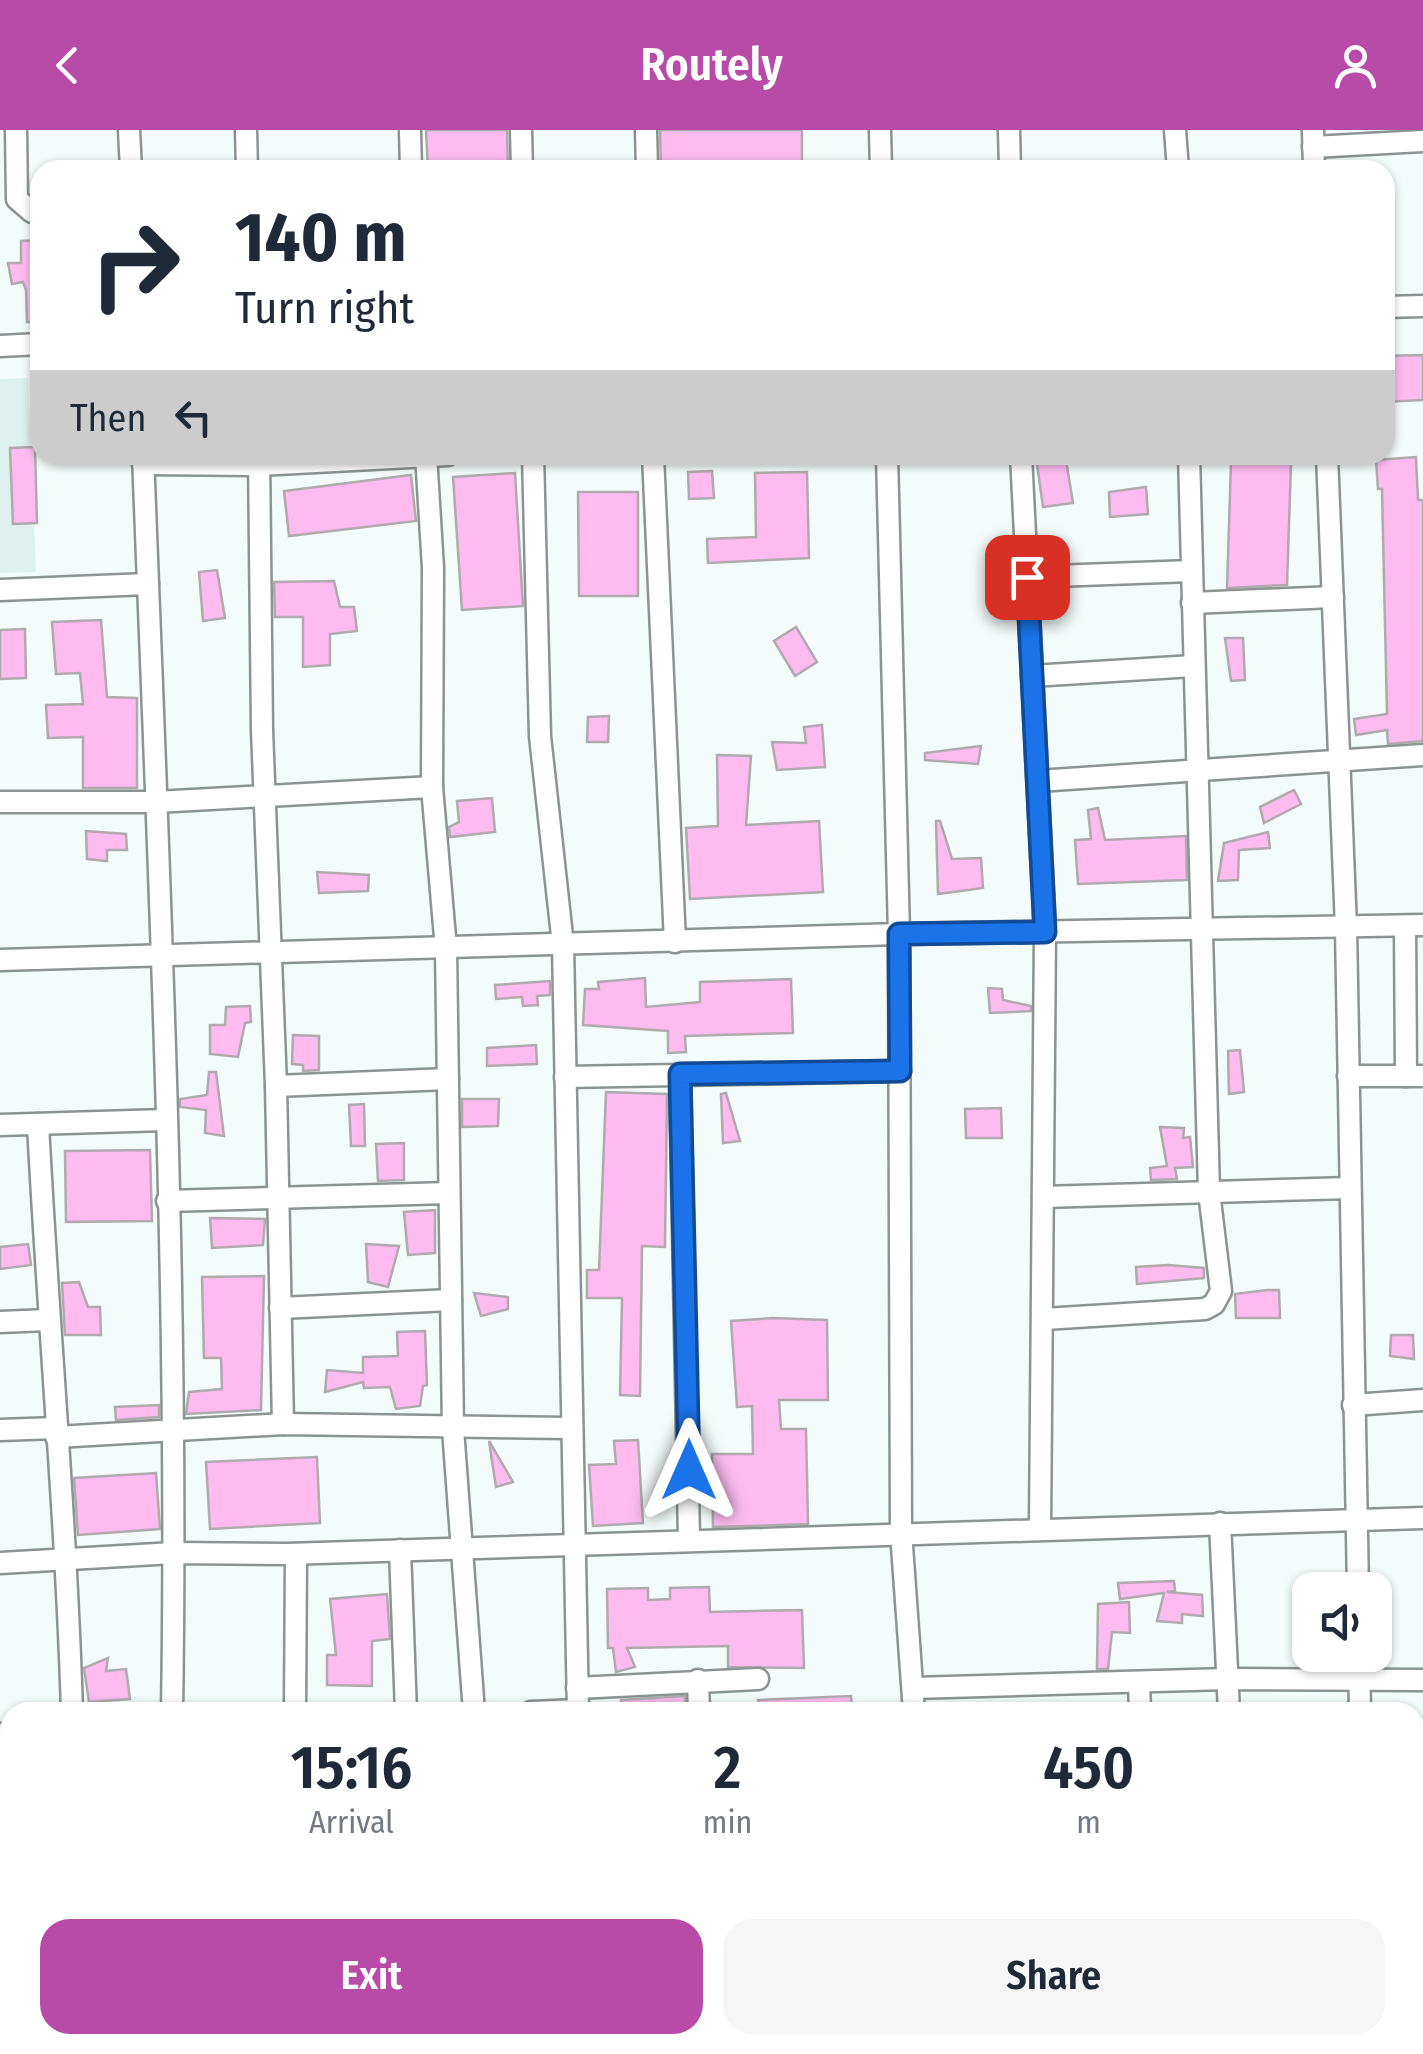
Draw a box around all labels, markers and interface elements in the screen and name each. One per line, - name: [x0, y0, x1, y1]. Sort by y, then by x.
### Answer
- icon: back: [40, 38, 95, 93]
- text: Routely: [640, 38, 783, 92]
- icon: person: [1328, 38, 1383, 93]
- text: 140 m: [235, 196, 407, 280]
- icon: right: [70, 200, 200, 330]
- text: Turn right: [235, 281, 414, 335]
- icon: left: [166, 390, 221, 445]
- text: Then: [70, 395, 146, 441]
- pin: [985, 535, 1070, 620]
- icon: arrive: [1000, 550, 1055, 605]
- position arrow: [637, 1418, 741, 1522]
- map controls: [1292, 1572, 1392, 1672]
- button: sound: [1292, 1572, 1392, 1672]
- text: 15:16: [291, 1732, 412, 1804]
- text: 2: [714, 1732, 741, 1804]
- text: 450: [1043, 1732, 1134, 1804]
- text: Arrival: [309, 1803, 394, 1841]
- text: min: [703, 1803, 752, 1841]
- text: m: [1076, 1803, 1101, 1841]
- button: Exit: [40, 1919, 703, 2034]
- button: Share: [723, 1919, 1385, 2034]

